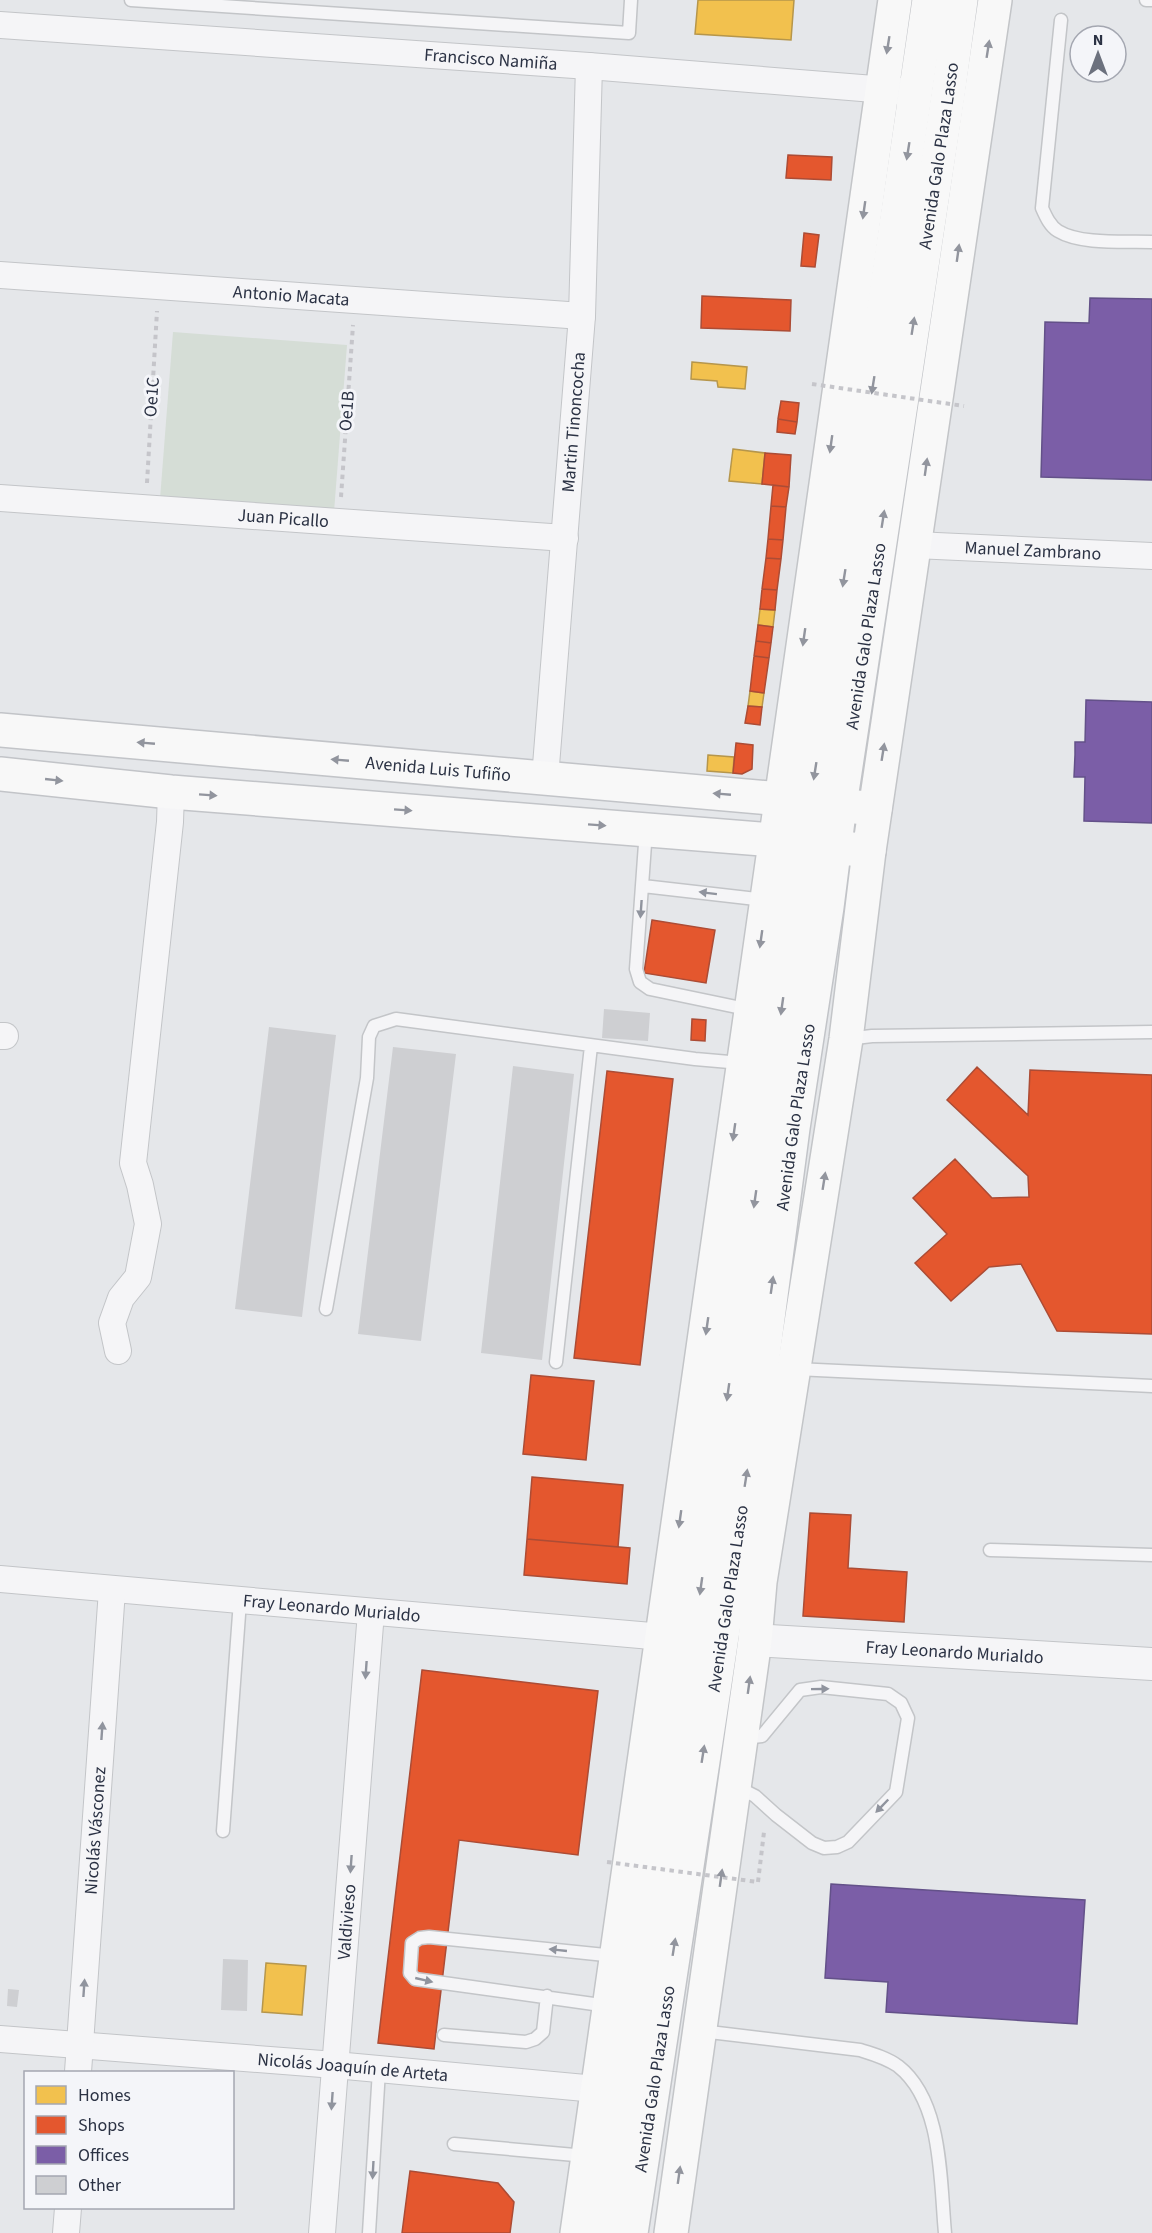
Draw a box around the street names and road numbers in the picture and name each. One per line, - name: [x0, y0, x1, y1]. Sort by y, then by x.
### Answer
- street label: Francisco Namiña: [423, 42, 558, 76]
- street label: Avenida Galo Plaza Lasso: [912, 61, 965, 251]
- street label: Antonio Macata: [232, 279, 350, 312]
- street label: Martin Tinoncocha: [555, 351, 592, 493]
- street label: Oe1C: [138, 376, 166, 418]
- street label: Oe1B: [333, 390, 361, 432]
- street label: Juan Picallo: [237, 502, 330, 534]
- street label: Manuel Zambrano: [964, 535, 1102, 566]
- street label: Avenida Galo Plaza Lasso: [839, 541, 892, 731]
- street label: Avenida Luis Tufiño: [365, 750, 512, 788]
- street label: Avenida Galo Plaza Lasso: [770, 1022, 821, 1212]
- street label: Avenida Galo Plaza Lasso: [701, 1503, 754, 1693]
- street label: Fray Leonardo Murialdo: [242, 1588, 422, 1628]
- street label: Fray Leonardo Murialdo: [865, 1634, 1044, 1670]
- street label: Nicolás Vásconez: [78, 1766, 112, 1895]
- street label: Valdivieso: [331, 1883, 362, 1961]
- street label: Avenida Galo Plaza Lasso: [628, 1984, 681, 2174]
- street label: Nicolás Joaquín de Arteta: [257, 2047, 449, 2088]

